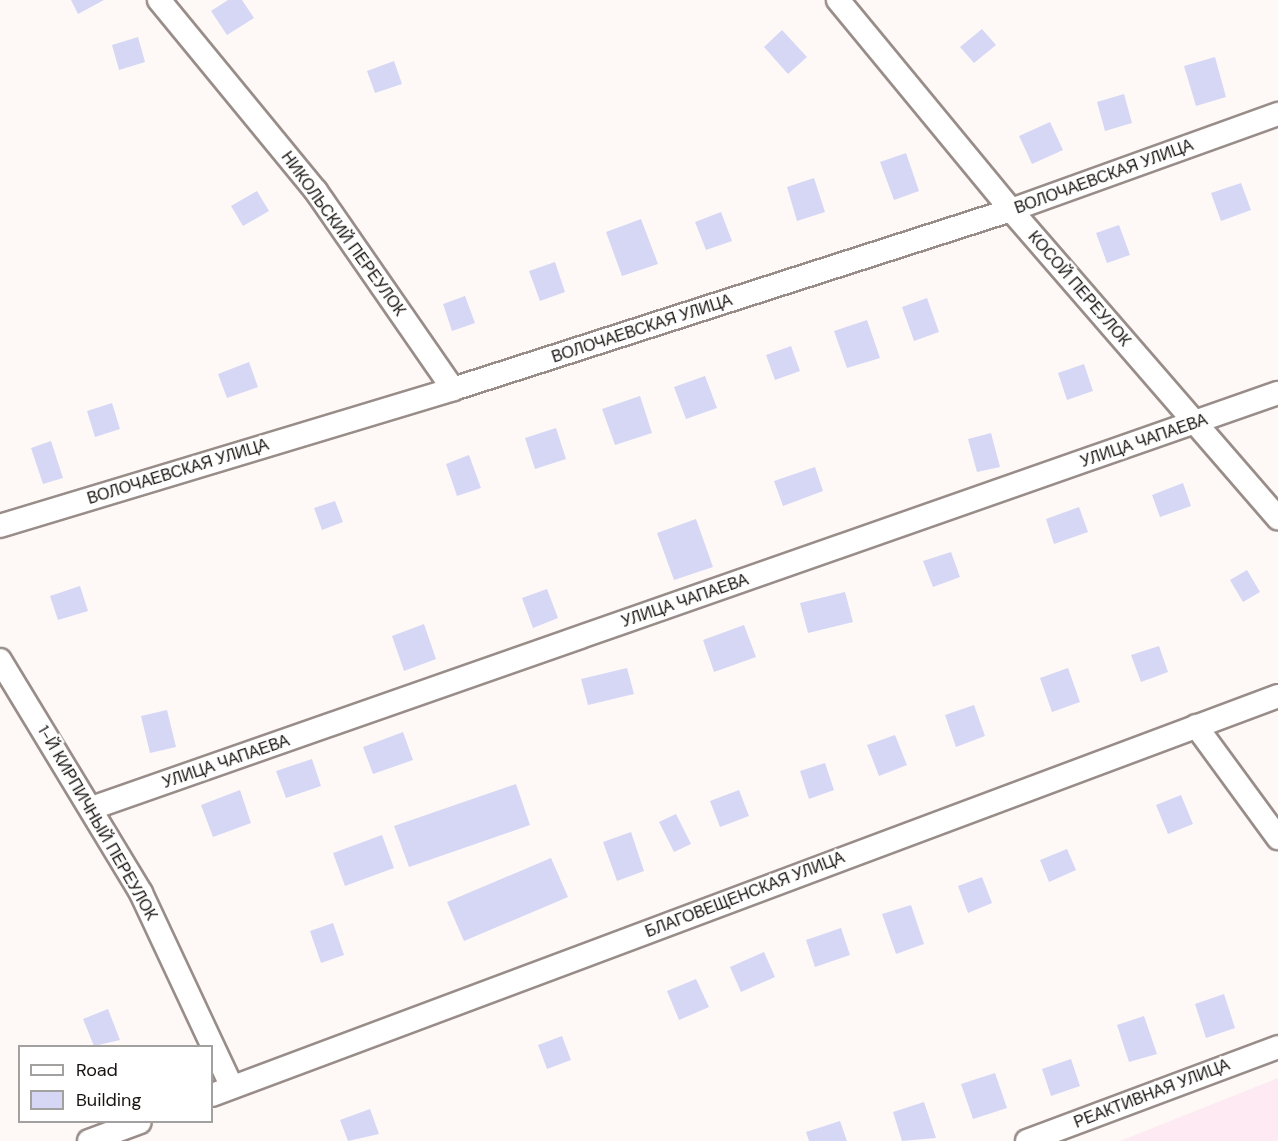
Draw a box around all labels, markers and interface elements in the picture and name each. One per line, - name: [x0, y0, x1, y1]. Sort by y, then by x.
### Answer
- street label: ВОЛОЧАЕВСКАЯ УЛИЦА: [1012, 136, 1196, 218]
- street label: НИКОЛЬСКИЙ ПЕРЕУЛОК: [277, 148, 409, 320]
- street label: КОСОЙ ПЕРЕУЛОК: [1024, 227, 1134, 351]
- street label: ВОЛОЧАЕВСКАЯ УЛИЦА: [549, 291, 735, 367]
- street label: УЛИЦА ЧАПАЕВА: [1078, 410, 1210, 472]
- street label: ВОЛОЧАЕВСКАЯ УЛИЦА: [85, 435, 271, 509]
- street label: УЛИЦА ЧАПАЕВА: [619, 570, 751, 632]
- street label: 1-Й КИРПИЧНЫЙ ПЕРЕУЛОК: [33, 722, 161, 924]
- street label: УЛИЦА ЧАПАЕВА: [160, 731, 292, 793]
- street label: БЛАГОВЕЩЕНСКАЯ УЛИЦА: [643, 848, 847, 942]
- legend: [18, 1045, 213, 1123]
- street label: РЕАКТИВНАЯ УЛИЦА: [1071, 1055, 1233, 1133]
- text: Road: [76, 1058, 118, 1082]
- text: Building: [76, 1088, 141, 1112]

